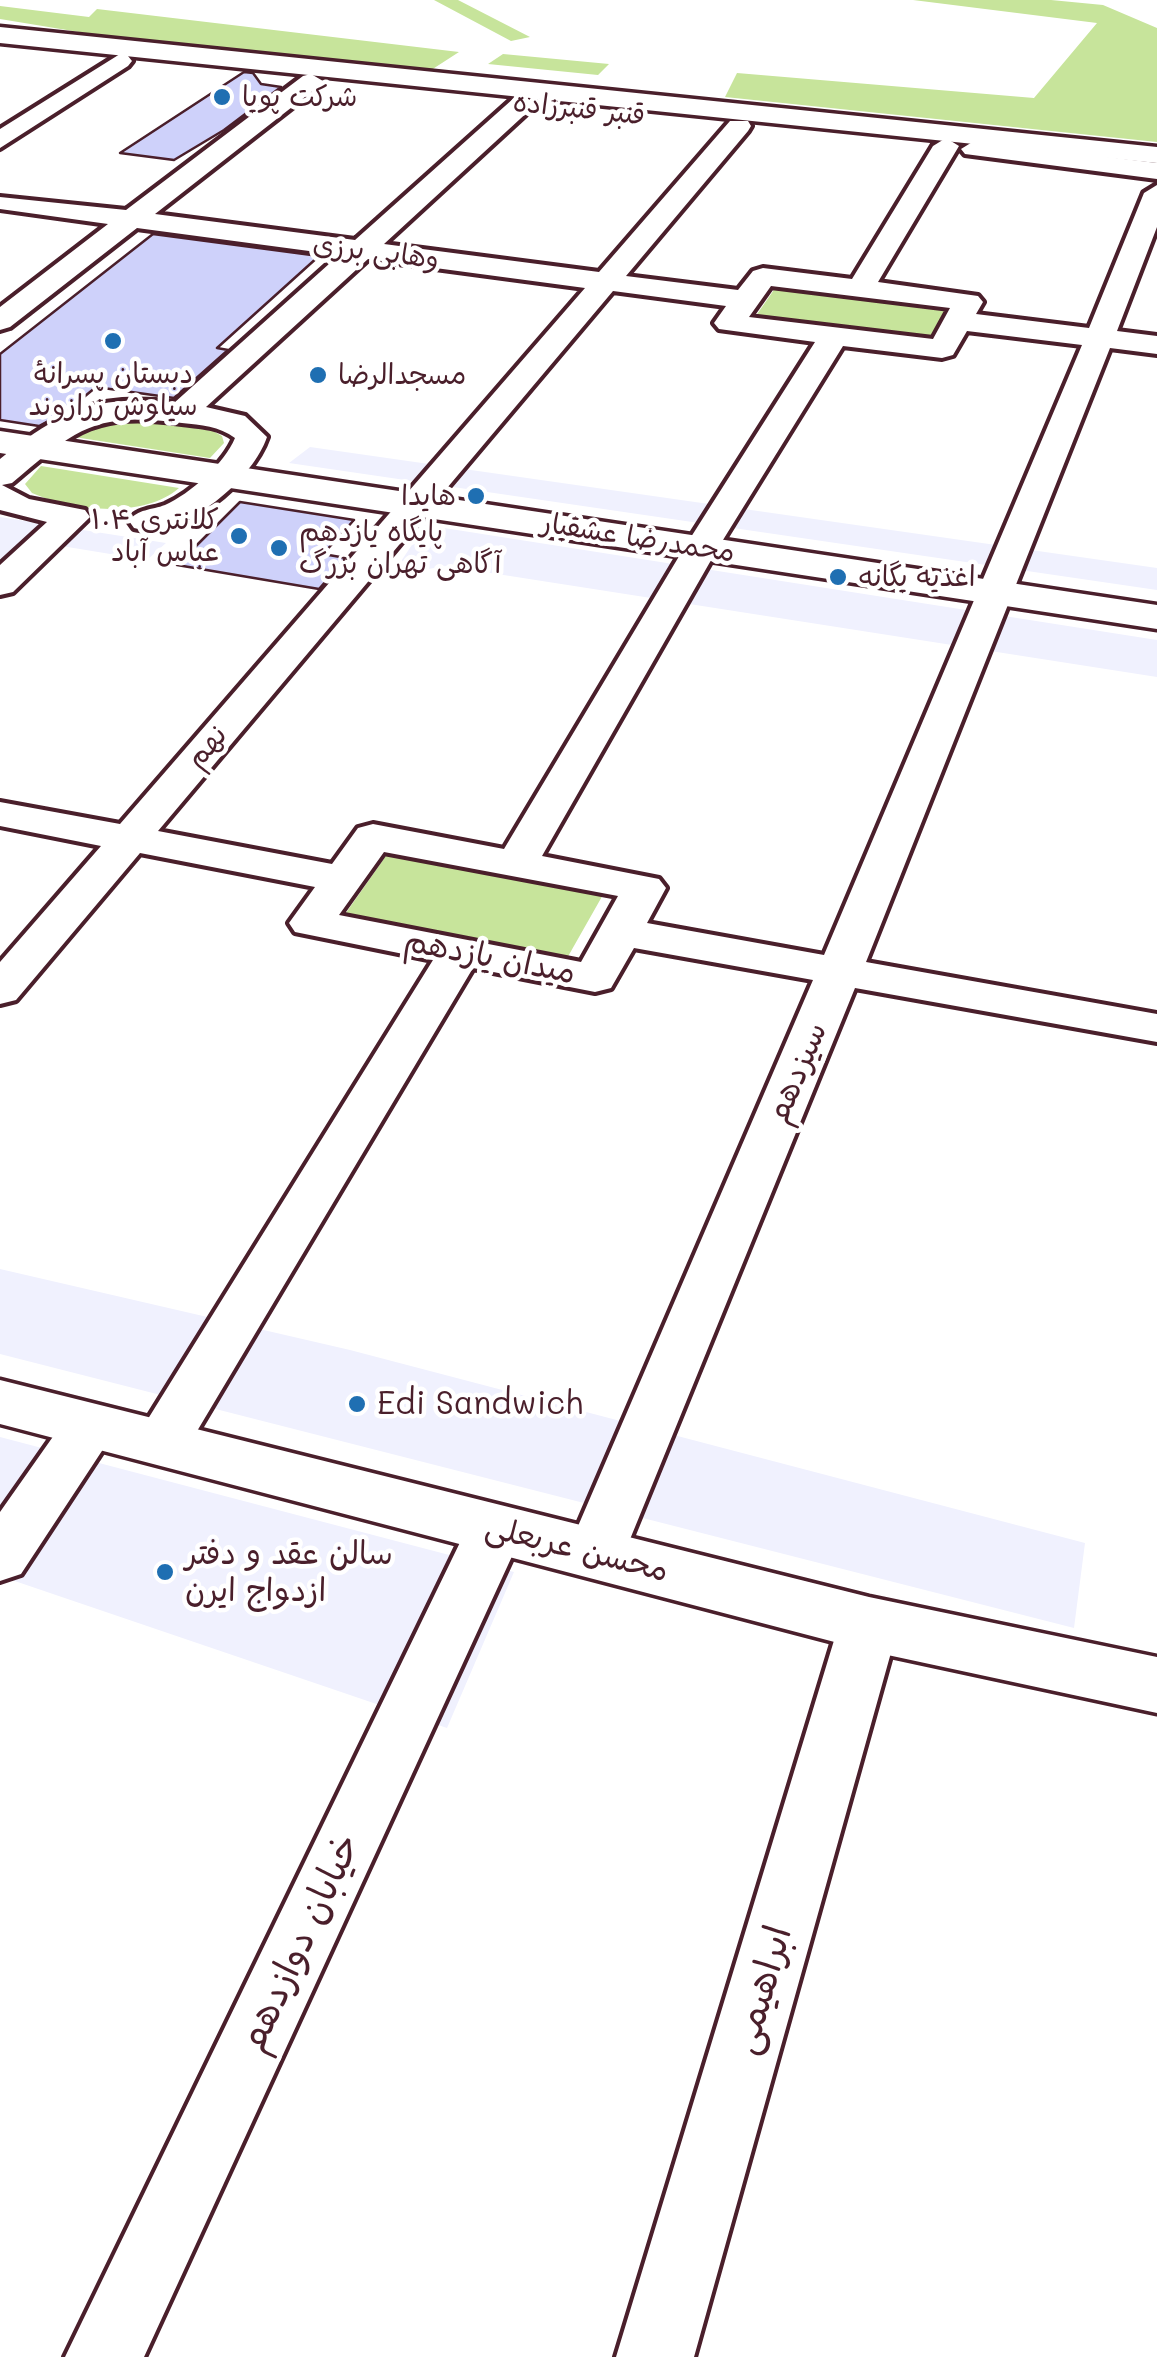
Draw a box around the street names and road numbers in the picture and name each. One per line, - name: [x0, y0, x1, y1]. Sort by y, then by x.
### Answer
- street label: قنبر قنبرزاده: [511, 85, 647, 133]
- street label: وهابی برزی: [311, 228, 441, 276]
- street label: محمدرضا عشقیار: [539, 506, 737, 570]
- street label: نهم: [179, 719, 235, 775]
- street label: میدان یازدهم: [401, 922, 579, 992]
- street label: سیزدهم: [759, 1017, 835, 1129]
- street label: محسن عربعلی: [481, 1508, 673, 1590]
- street label: خیابان دوازدهم: [230, 1827, 370, 2059]
- street label: ابراهیمی: [722, 1920, 802, 2060]

